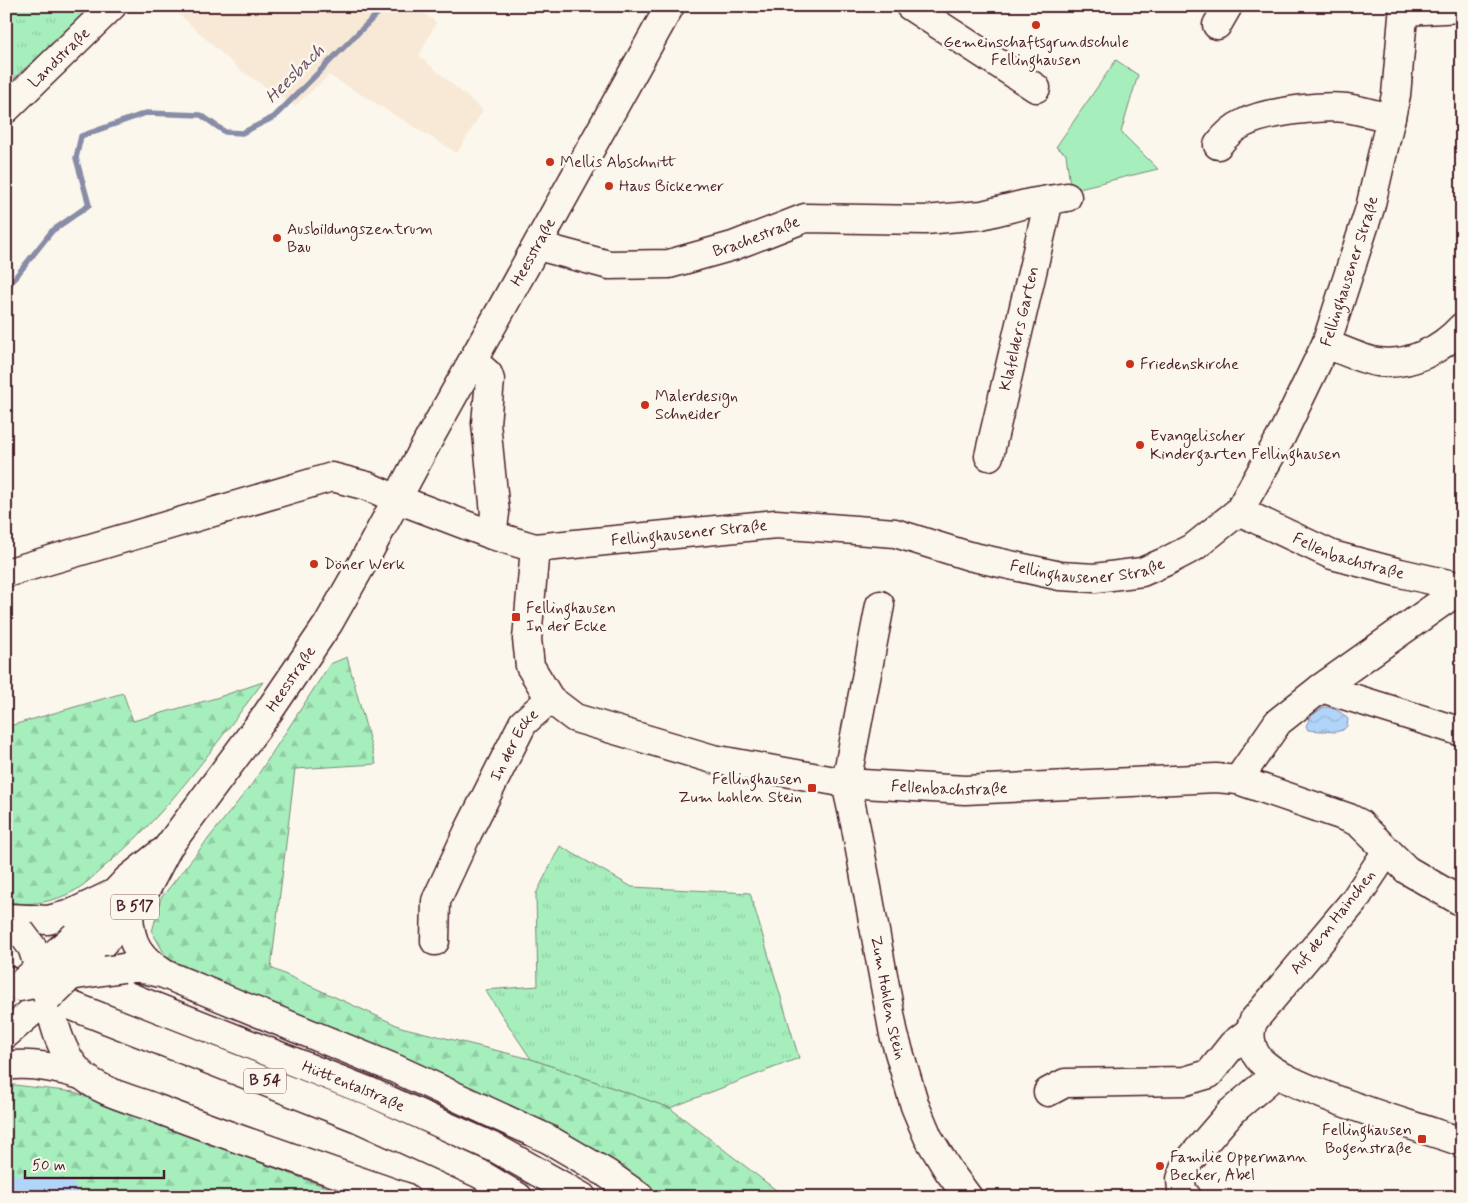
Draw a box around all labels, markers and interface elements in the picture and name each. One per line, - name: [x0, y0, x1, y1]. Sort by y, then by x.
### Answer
- marker: Gemeinschaftsgrundschule Fellinghausen: [1030, 19, 1042, 31]
- street label: Landstraße: [24, 23, 95, 92]
- place label: Gemeinschaftsgrundschule Fellinghausen: [943, 32, 1129, 72]
- water label: Heesbach: [260, 39, 330, 109]
- place label: Mellis Abschnitt: [560, 152, 677, 173]
- marker: Mellis Abschnitt: [544, 156, 556, 168]
- place label: Haus Bickemer: [619, 176, 724, 197]
- marker: Haus Bickemer: [603, 180, 615, 192]
- street label: Fellinghausener Straße: [1315, 194, 1383, 349]
- street label: Brachestraße: [710, 211, 803, 262]
- street label: Heesstraße: [506, 214, 561, 290]
- place label: Ausbildungszentrum Bau: [287, 219, 433, 258]
- marker: Ausbildungszentrum Bau: [271, 232, 283, 244]
- street label: Klafelders Garten: [994, 264, 1044, 393]
- place label: Friedenskirche: [1140, 354, 1239, 375]
- marker: Friedenskirche: [1124, 358, 1136, 370]
- place label: Malerdesign Schneider: [655, 386, 738, 425]
- marker: Malerdesign Schneider: [639, 399, 651, 411]
- place label: Evangelischer Kindergarten Fellinghausen: [1150, 426, 1341, 466]
- marker: Evangelischer Kindergarten Fellinghausen: [1134, 439, 1146, 451]
- street label: Fellinghausener Straße: [610, 514, 768, 551]
- street label: Fellenbachstraße: [1289, 527, 1406, 584]
- street label: Fellinghausener Straße: [1008, 553, 1168, 589]
- place label: Döner Werk: [324, 554, 405, 575]
- marker: Döner Werk: [308, 558, 320, 570]
- place label: Fellinghausen In der Ecke: [526, 598, 616, 637]
- marker: Fellinghausen In der Ecke: [510, 611, 522, 623]
- street label: Heesstraße: [261, 642, 321, 716]
- street label: In der Ecke: [485, 704, 543, 785]
- place label: Fellinghausen Zum hohlen Stein: [678, 769, 802, 808]
- street label: Fellenbachstraße: [890, 775, 1008, 800]
- marker: Fellinghausen Zum hohlen Stein: [806, 782, 818, 794]
- street label: Auf dem Hainchen: [1285, 865, 1381, 979]
- road number: B 517: [111, 894, 159, 920]
- street label: Zum Hohlen Stein: [865, 934, 911, 1062]
- street label: Hüttentalstraße: [299, 1056, 408, 1117]
- road number: B 54: [244, 1068, 286, 1094]
- place label: Fellinghausen Bogenstraße: [1322, 1120, 1412, 1160]
- marker: Fellinghausen Bogenstraße: [1416, 1133, 1428, 1145]
- place label: Familie Oppermann Becker, Abel: [1170, 1147, 1308, 1186]
- scale bar: [25, 1148, 164, 1180]
- text: 50 m: [32, 1156, 66, 1176]
- marker: Familie Oppermann Becker, Abel: [1154, 1160, 1166, 1172]

